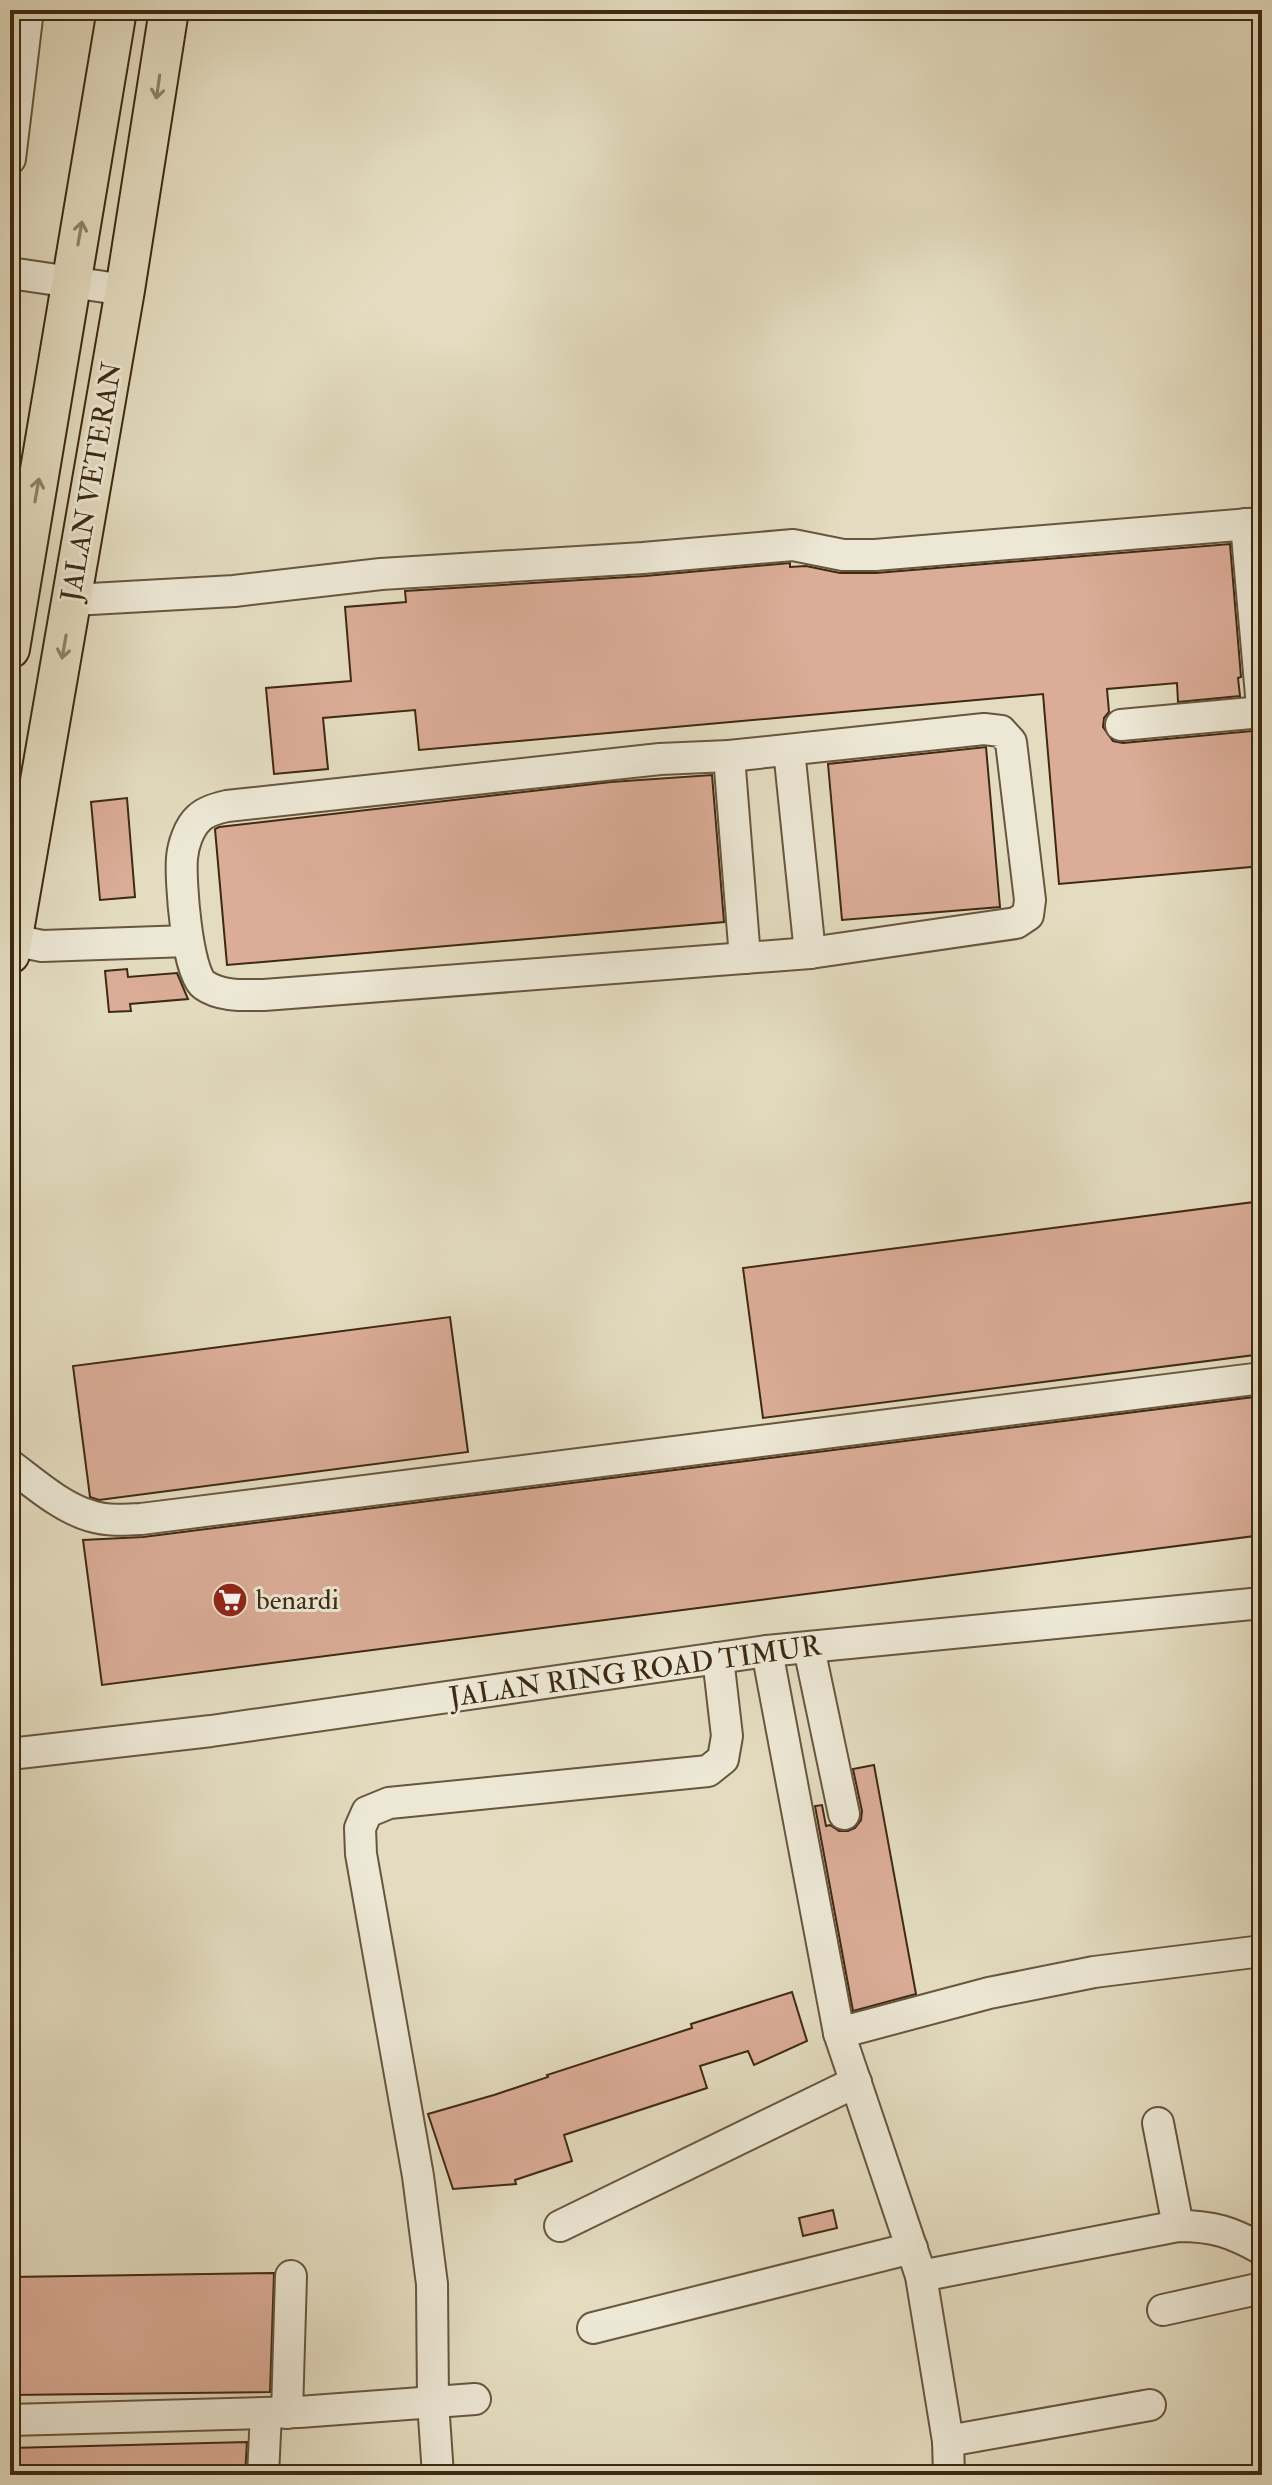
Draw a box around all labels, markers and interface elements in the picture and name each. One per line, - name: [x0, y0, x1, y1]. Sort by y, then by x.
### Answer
- one-way arrow: [150, 74, 165, 99]
- one-way arrow: [74, 221, 89, 246]
- street label: JALAN VETERAN: [54, 360, 130, 605]
- one-way arrow: [30, 477, 45, 503]
- one-way arrow: [56, 634, 71, 660]
- supermarket icon: benardi: [211, 1581, 249, 1619]
- place label: benardi: [256, 1583, 339, 1618]
- street label: JALAN RING ROAD TIMUR: [446, 1628, 824, 1716]

